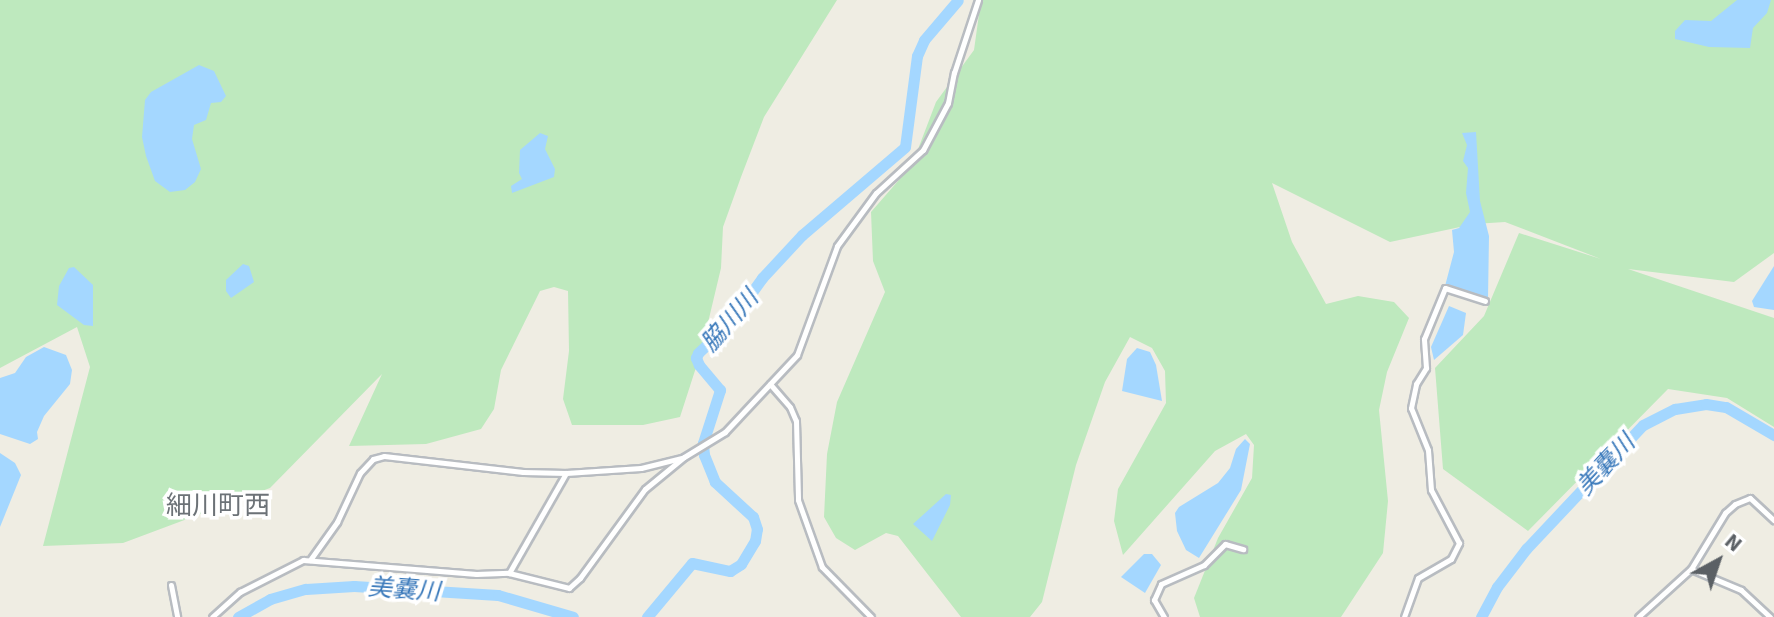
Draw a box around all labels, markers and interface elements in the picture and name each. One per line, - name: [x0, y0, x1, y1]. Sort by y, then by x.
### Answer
- water label: 脇川川: [696, 284, 764, 358]
- water label: 美嚢川: [1571, 429, 1641, 501]
- district label: 細川町西: [166, 490, 270, 522]
- north arrow: [1678, 521, 1758, 601]
- text: N: [1718, 526, 1749, 560]
- water label: 美嚢川: [367, 573, 441, 607]

